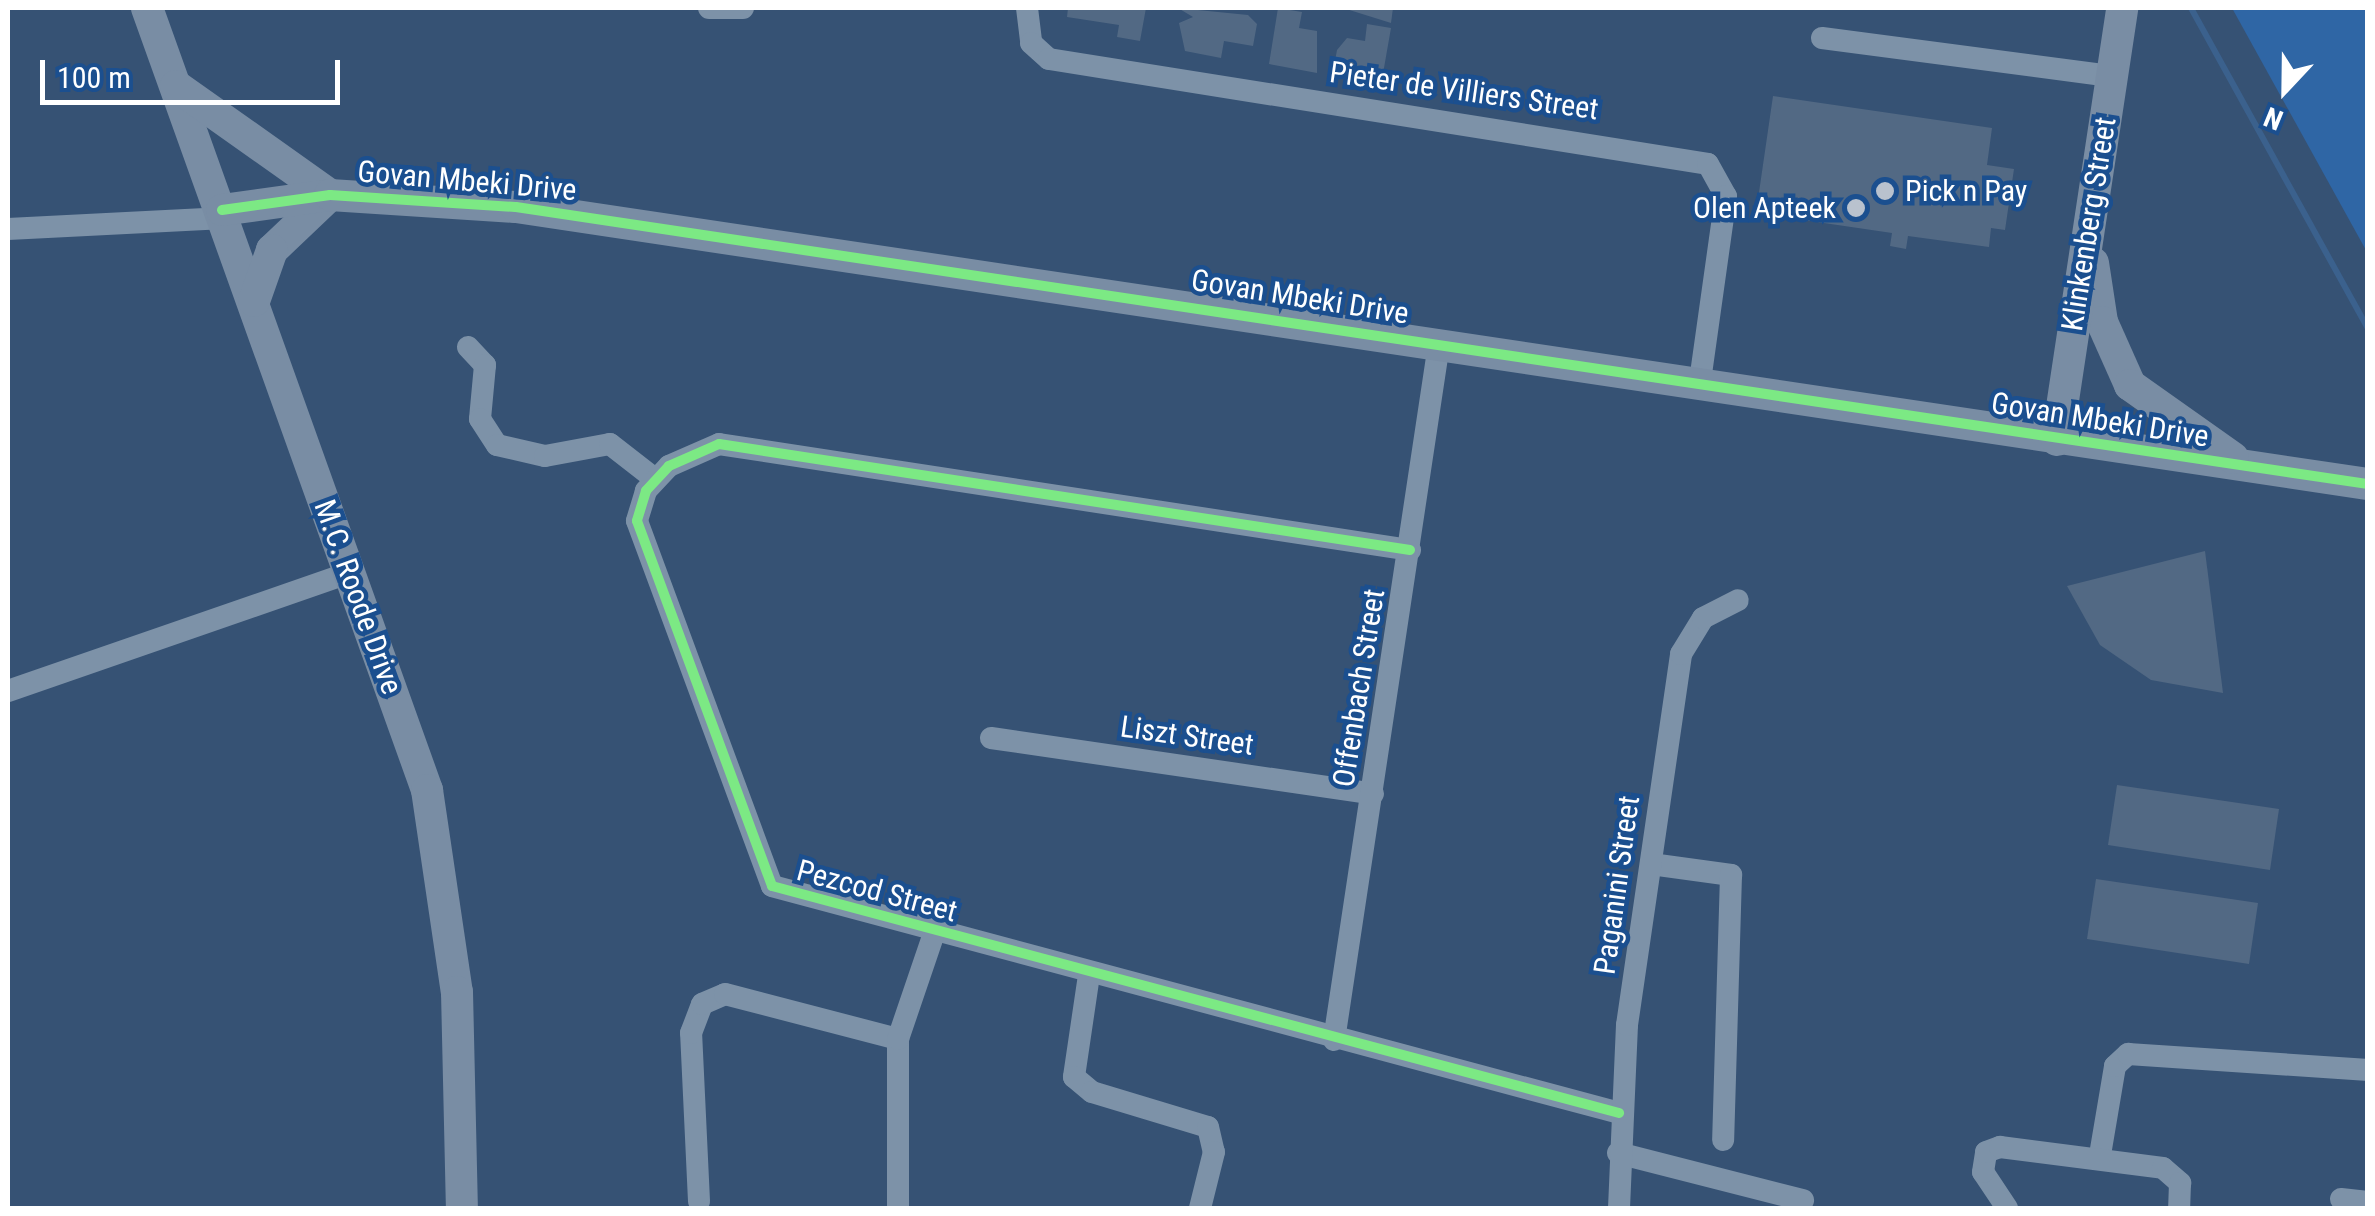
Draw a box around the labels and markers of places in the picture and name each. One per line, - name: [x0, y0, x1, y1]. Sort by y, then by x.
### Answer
- place label: Pick n Pay: [1905, 173, 2027, 209]
- marker: Pick n Pay: [1874, 180, 1896, 202]
- place label: Olen Apteek: [1693, 190, 1836, 226]
- marker: Olen Apteek: [1845, 197, 1867, 219]

